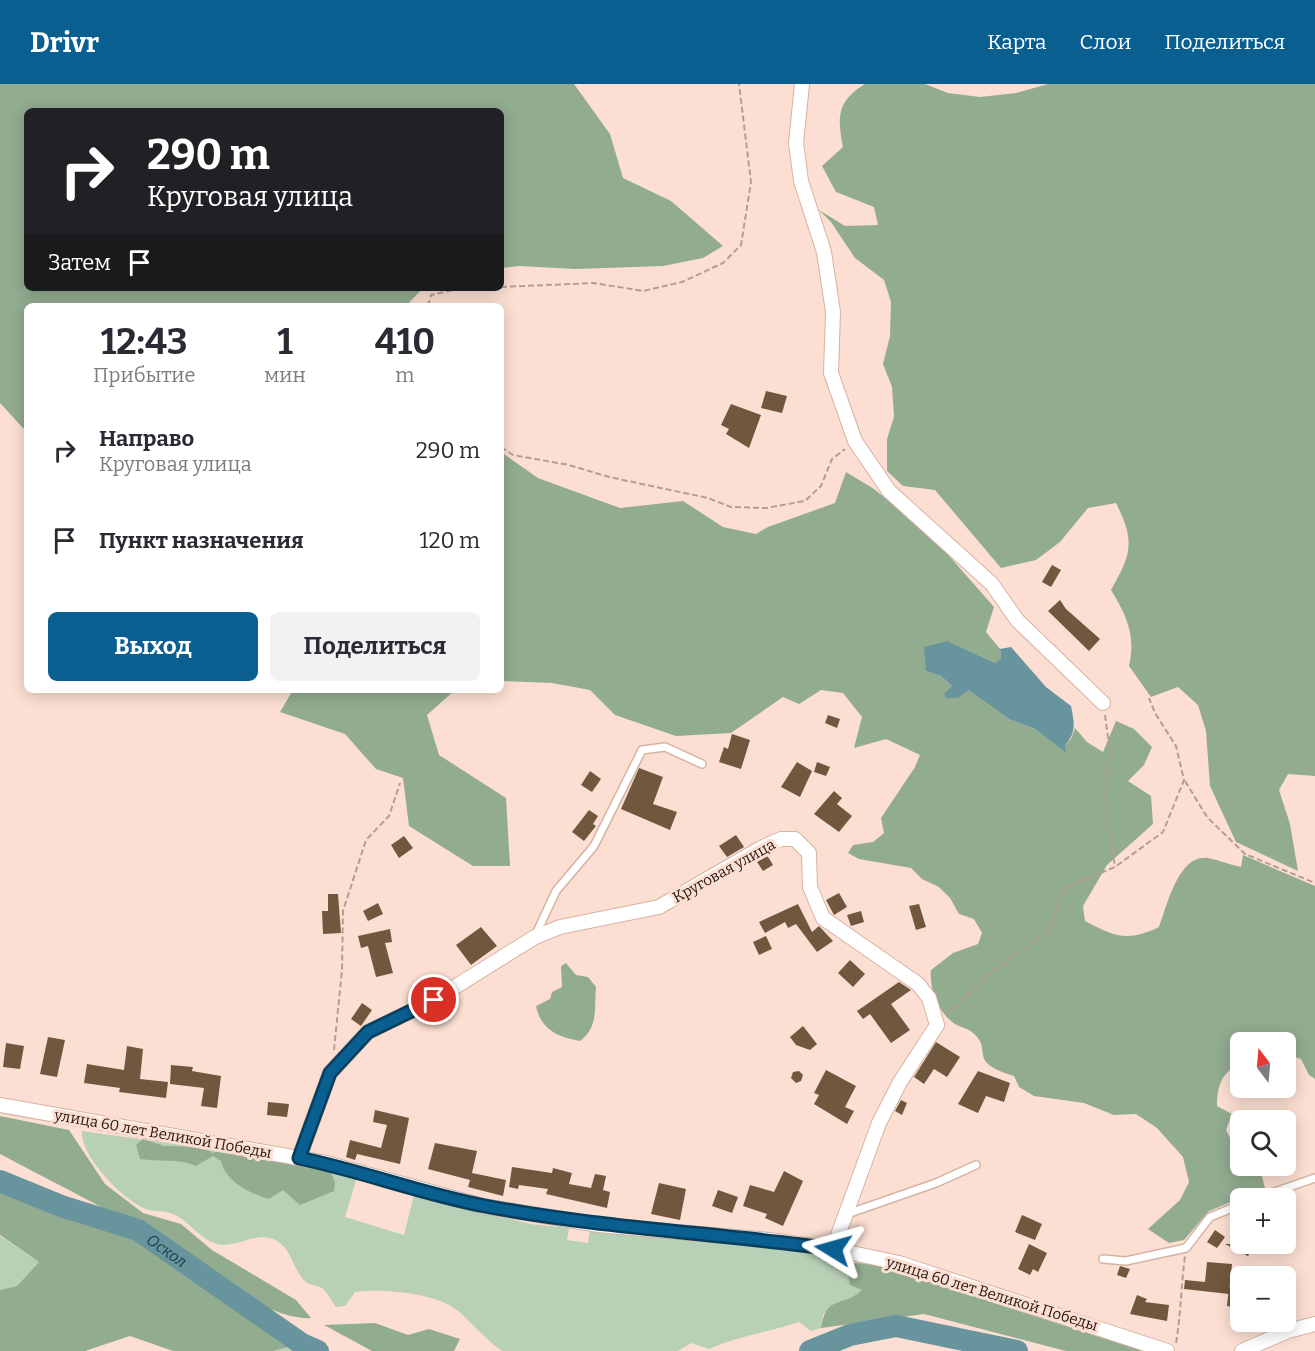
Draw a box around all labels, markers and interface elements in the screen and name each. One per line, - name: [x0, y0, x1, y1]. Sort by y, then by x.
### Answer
- text: Drivr: [30, 26, 99, 59]
- text: Карта: [987, 29, 1046, 55]
- text: Слои: [1079, 29, 1131, 55]
- text: Поделиться: [1164, 29, 1285, 55]
- text: 290 m: [147, 130, 270, 180]
- icon: right: [48, 132, 126, 210]
- text: Круговая улица: [147, 181, 353, 213]
- icon: arrive: [123, 246, 156, 279]
- text: Затем: [48, 249, 111, 276]
- text: 12:43: [101, 320, 188, 364]
- text: 1: [277, 320, 293, 364]
- text: 410: [375, 320, 435, 364]
- text: Прибытие: [93, 363, 195, 387]
- text: мин: [264, 363, 306, 387]
- text: m: [395, 363, 414, 387]
- text: Направо: [99, 425, 194, 452]
- icon: right: [48, 434, 81, 467]
- text: 290 m: [416, 437, 480, 464]
- text: Круговая улица: [99, 452, 252, 476]
- icon: arrive: [48, 524, 81, 557]
- text: Пункт назначения: [99, 527, 304, 554]
- text: 120 m: [420, 527, 480, 554]
- button: Выход: [48, 612, 258, 681]
- button: Поделиться: [270, 612, 480, 681]
- street label: Круговая улица: [670, 835, 778, 907]
- pin: [408, 974, 459, 1025]
- icon: arrive: [417, 983, 450, 1016]
- north arrow: [1230, 1032, 1296, 1098]
- map controls: [1230, 1032, 1296, 1332]
- street label: улица 60 лет Великой Победы: [52, 1106, 273, 1162]
- button: search: [1230, 1110, 1296, 1176]
- button: +: [1230, 1188, 1296, 1254]
- position arrow: [801, 1217, 865, 1281]
- water label: Оскол: [143, 1230, 191, 1271]
- street label: улица 60 лет Великой Победы: [883, 1253, 1100, 1335]
- button: −: [1230, 1266, 1296, 1332]

